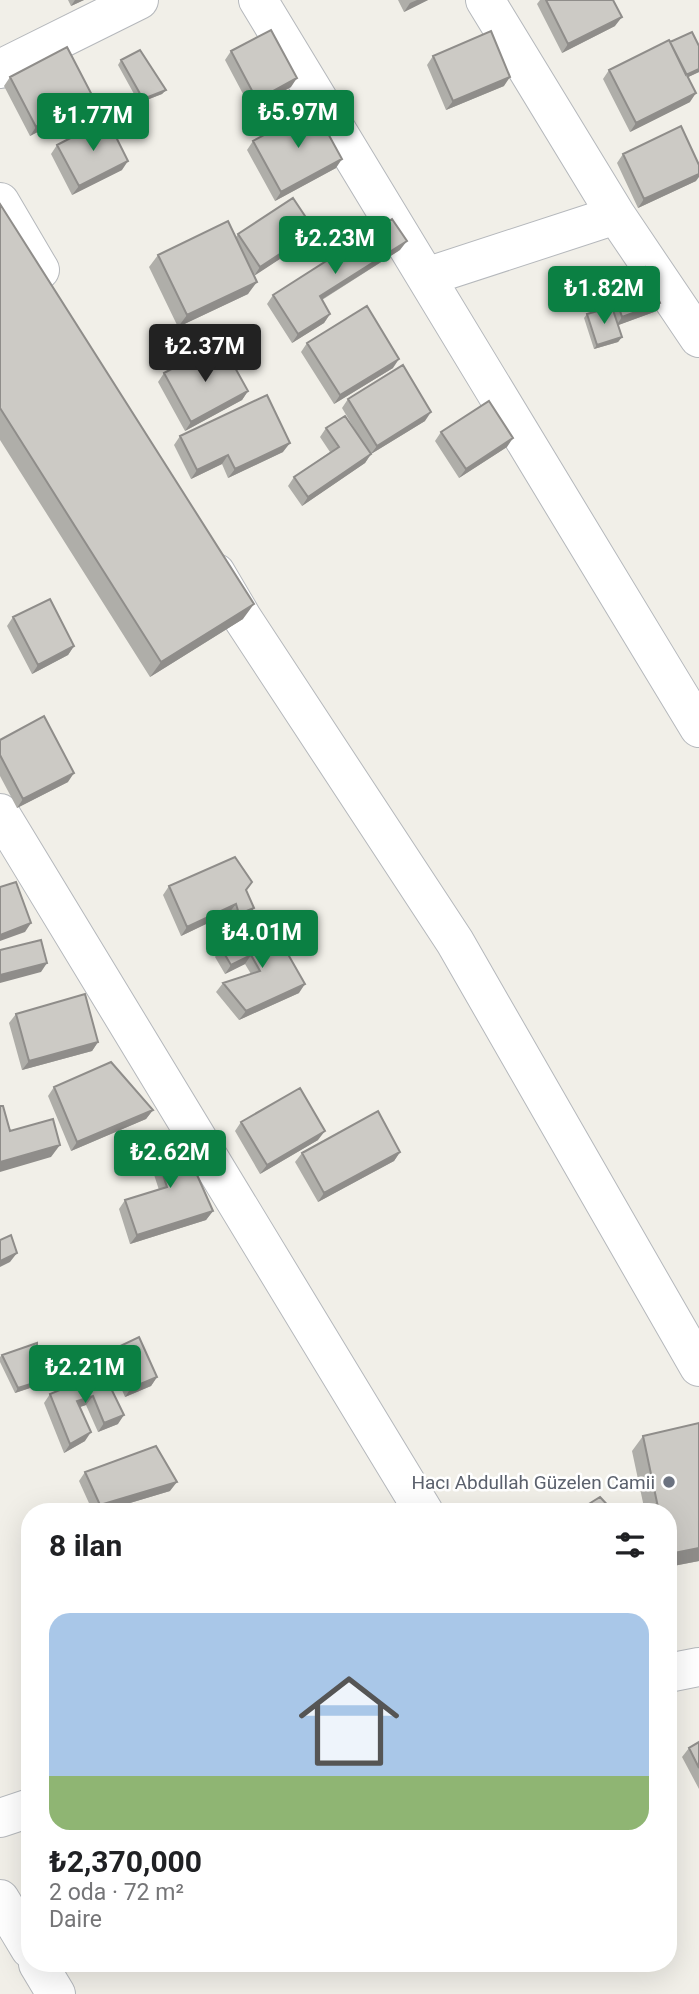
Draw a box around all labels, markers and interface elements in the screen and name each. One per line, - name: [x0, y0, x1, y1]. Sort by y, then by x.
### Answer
- pin: ₺5.97M: [241, 90, 355, 150]
- pin: ₺1.77M: [36, 94, 150, 153]
- text: ₺5.97M: [258, 99, 338, 126]
- text: ₺1.77M: [53, 102, 133, 129]
- pin: ₺2.23M: [278, 216, 392, 276]
- text: ₺2.23M: [295, 225, 375, 252]
- pin: ₺1.82M: [547, 266, 661, 326]
- text: ₺1.82M: [564, 275, 644, 302]
- pin: ₺2.37M: [148, 324, 262, 384]
- text: ₺2.37M: [165, 333, 245, 360]
- pin: ₺4.01M: [205, 911, 319, 970]
- text: ₺4.01M: [222, 919, 302, 946]
- pin: ₺2.62M: [113, 1130, 227, 1190]
- text: ₺2.62M: [130, 1139, 210, 1166]
- pin: ₺2.21M: [28, 1346, 142, 1405]
- text: ₺2.21M: [45, 1354, 125, 1381]
- place label: Hacı Abdullah Güzelen Camii: [411, 1471, 655, 1494]
- marker: Hacı Abdullah Güzelen Camii: [661, 1474, 677, 1490]
- icon: filters: [611, 1526, 649, 1564]
- text: 8 ilan: [49, 1528, 122, 1563]
- icon: home: [286, 1658, 412, 1784]
- text: ₺2,370,000: [49, 1844, 202, 1879]
- text: 2 oda · 72 m²: [49, 1879, 184, 1906]
- text: Daire: [49, 1906, 102, 1933]

